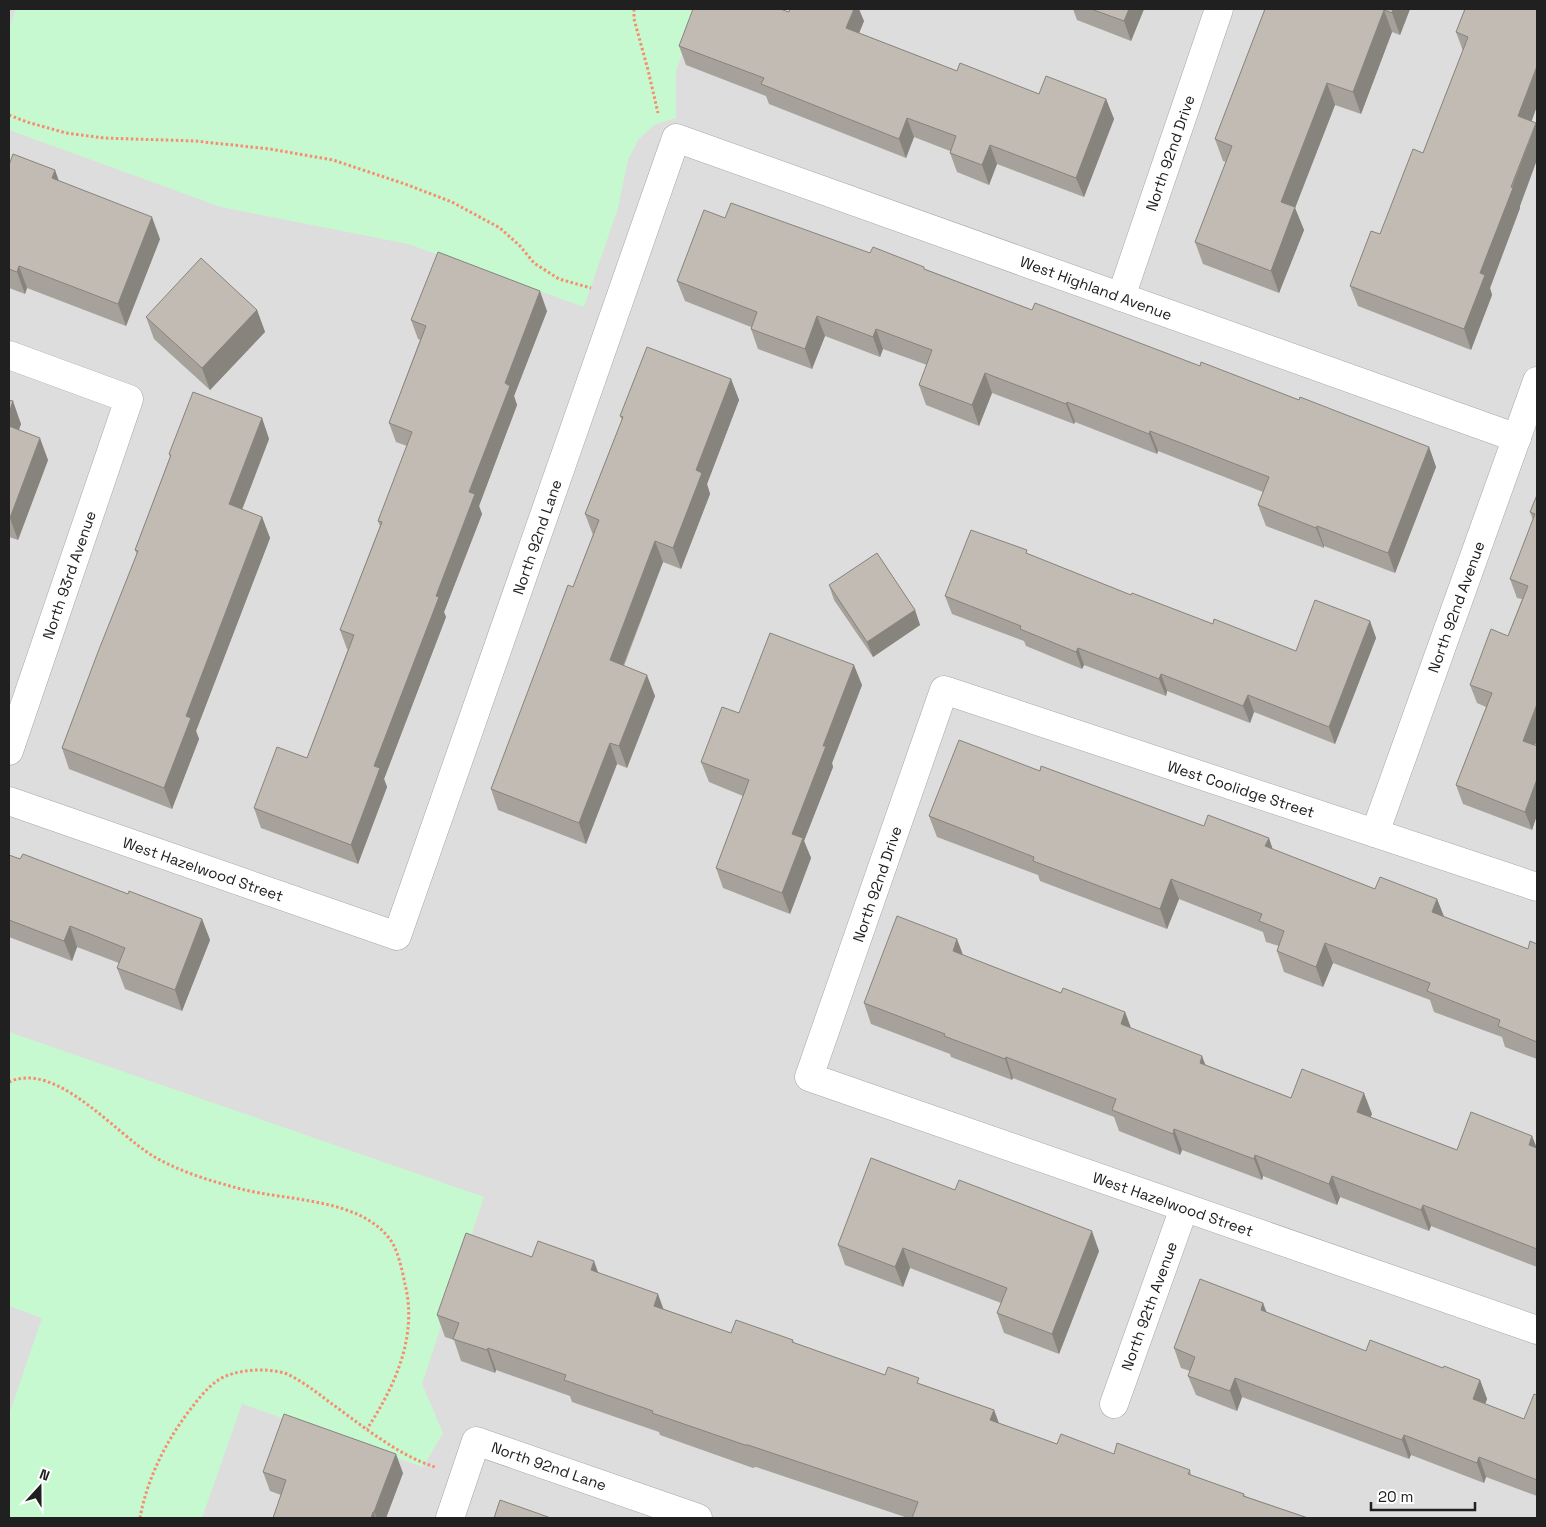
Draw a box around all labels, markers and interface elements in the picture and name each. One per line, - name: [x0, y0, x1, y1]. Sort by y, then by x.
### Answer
- street label: North 92nd Drive: [1141, 92, 1199, 214]
- street label: West Highland Avenue: [1017, 252, 1175, 324]
- street label: North 92nd Lane: [508, 477, 566, 597]
- street label: North 93rd Avenue: [38, 508, 100, 642]
- street label: North 92nd Avenue: [1423, 539, 1489, 675]
- street label: West Coolidge Street: [1165, 756, 1317, 822]
- street label: North 92nd Drive: [848, 823, 906, 945]
- street label: West Hazelwood Street: [120, 833, 286, 905]
- street label: West Hazelwood Street: [1090, 1168, 1256, 1240]
- street label: North 92th Avenue: [1117, 1239, 1181, 1373]
- street label: North 92nd Lane: [489, 1437, 609, 1495]
- north arrow: [15, 1462, 65, 1512]
- text: N: [37, 1465, 52, 1485]
- scale bar: [1371, 1480, 1475, 1512]
- text: 20 m: [1378, 1487, 1413, 1506]

